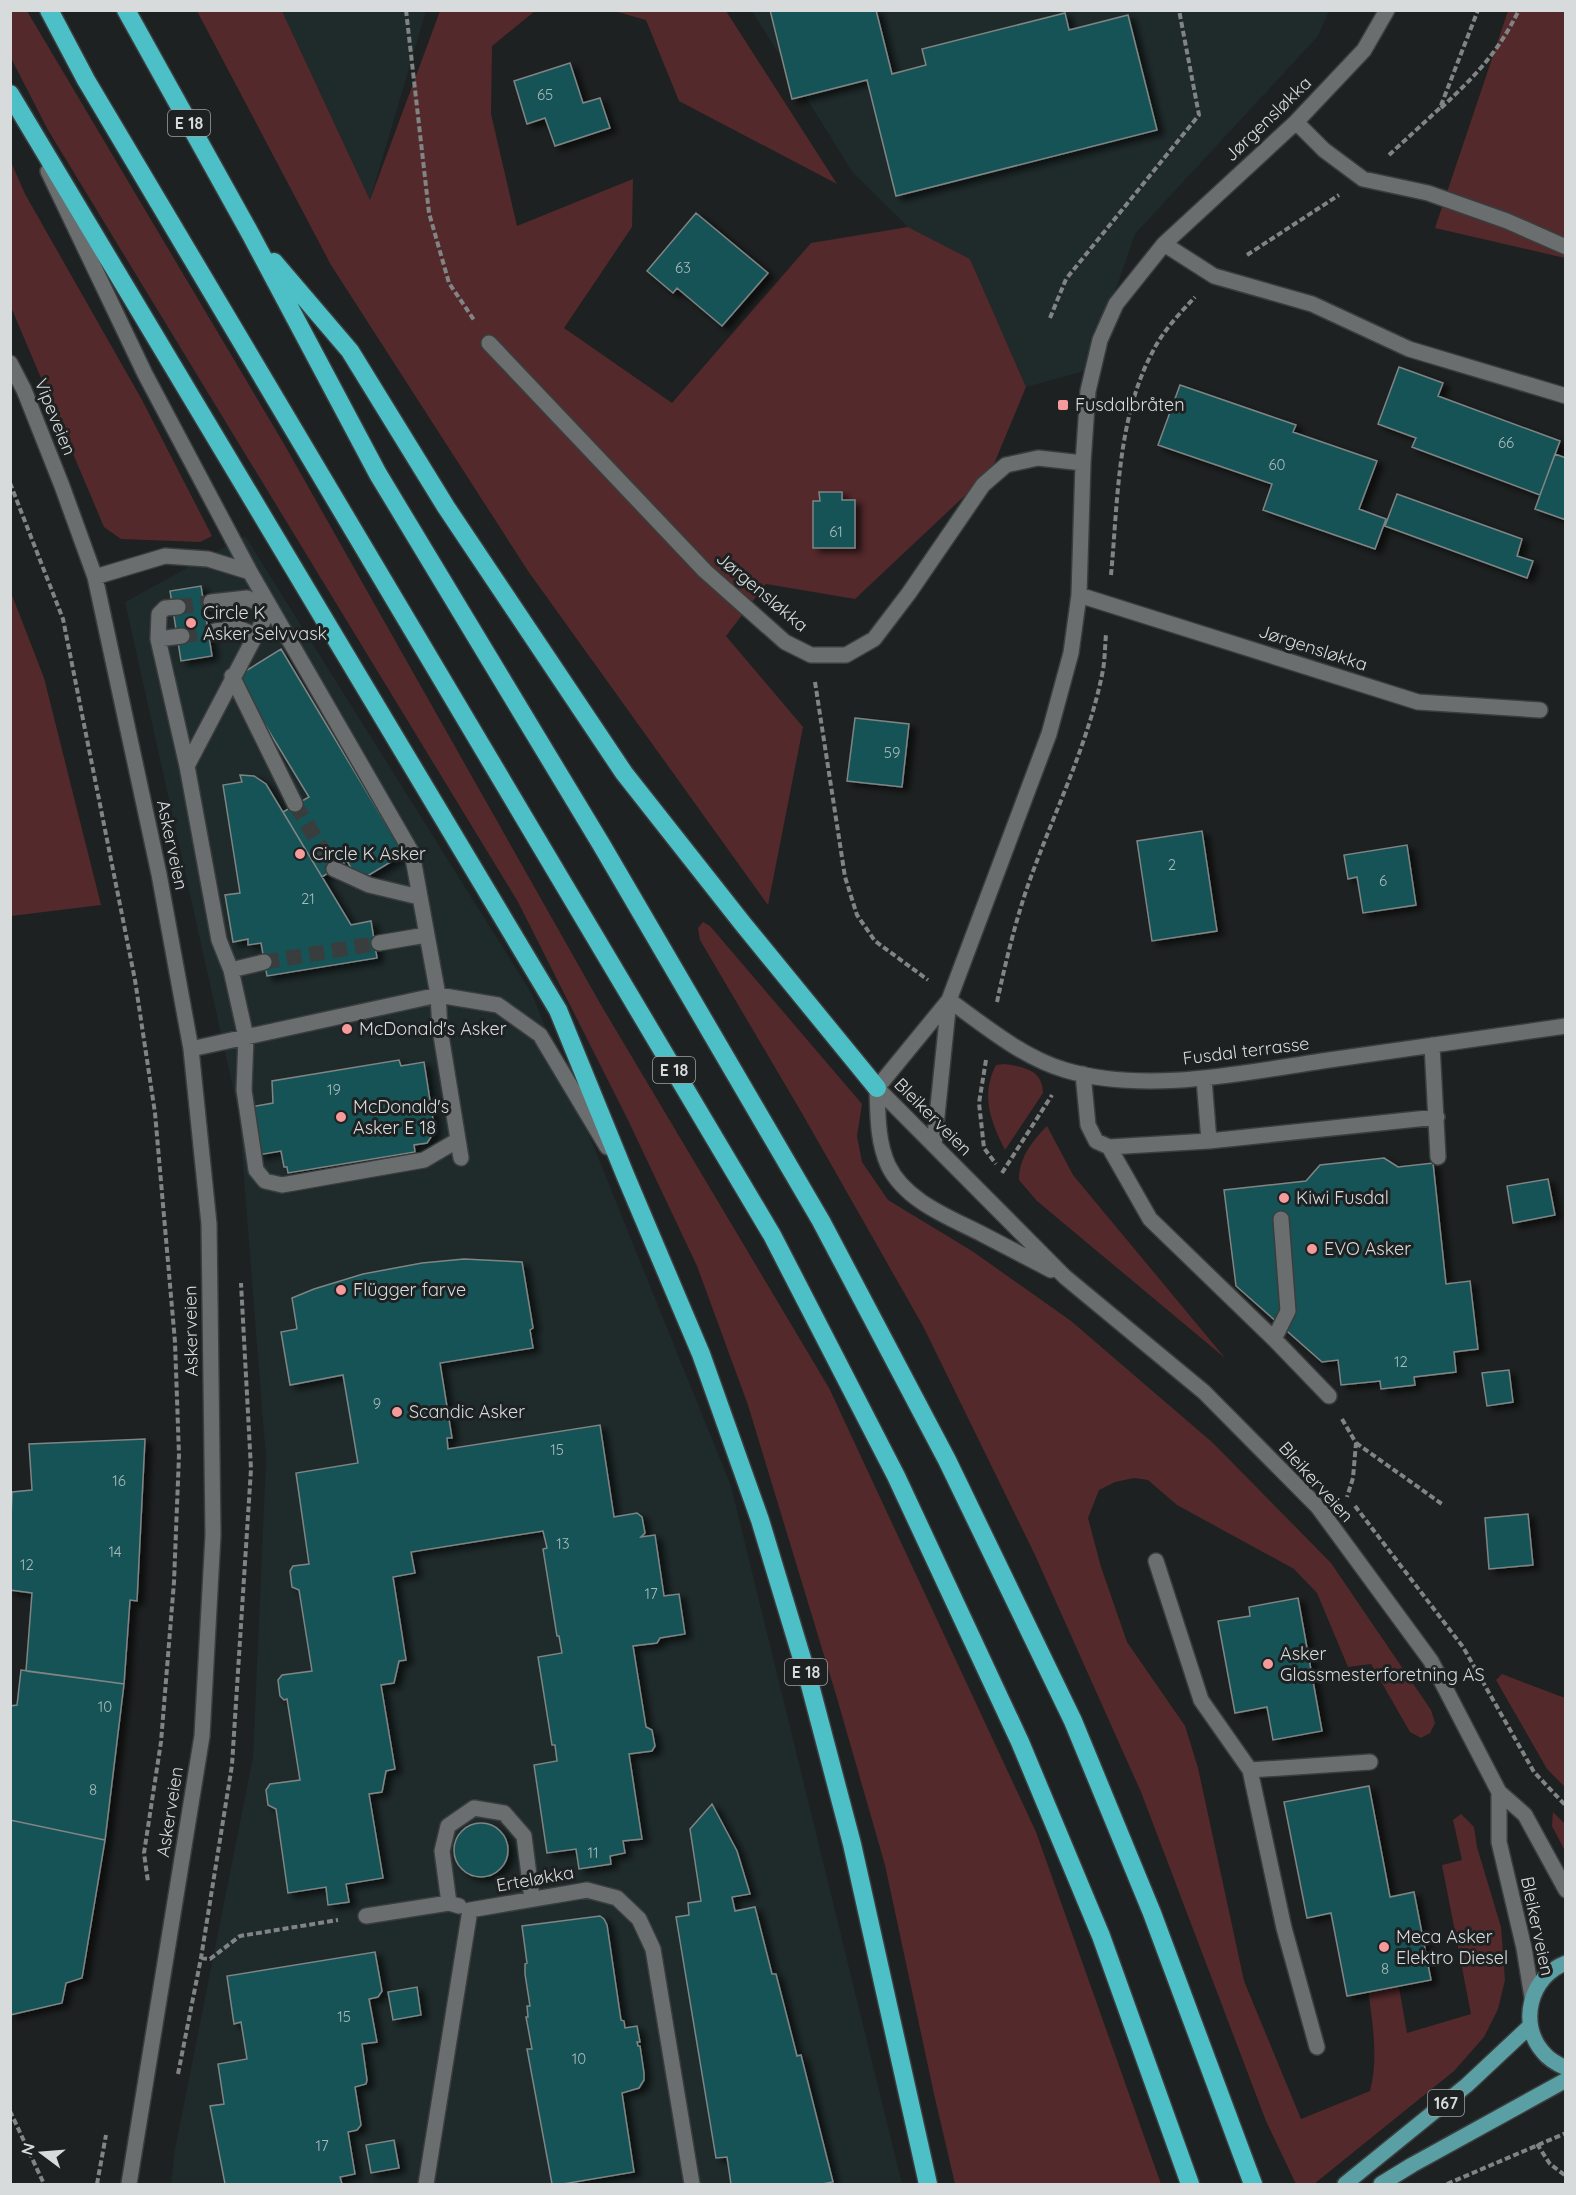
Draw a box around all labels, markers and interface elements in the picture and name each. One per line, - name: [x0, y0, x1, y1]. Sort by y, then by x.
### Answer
- street label: Jørgensløkka: [1219, 71, 1316, 166]
- house number: 65: [537, 85, 553, 104]
- road number: E 18: [168, 110, 210, 136]
- house number: 63: [675, 258, 691, 277]
- street label: Vipeveien: [30, 375, 81, 459]
- place label: Fusdalbråten: [1075, 393, 1185, 416]
- marker: Fusdalbråten: [1056, 398, 1070, 412]
- house number: 66: [1498, 433, 1514, 452]
- house number: 60: [1269, 455, 1286, 474]
- house number: 61: [829, 522, 843, 541]
- street label: Jørgensløkka: [712, 547, 813, 637]
- place label: Circle K Asker Selvvask: [203, 601, 327, 645]
- marker: Circle K Asker Selvvask: [184, 616, 198, 630]
- street label: Jørgensløkka: [1256, 619, 1370, 676]
- house number: 59: [884, 743, 900, 762]
- street label: Askerveien: [152, 798, 193, 892]
- place label: Circle K Asker: [312, 842, 426, 865]
- marker: Circle K Asker: [293, 847, 307, 861]
- house number: 2: [1168, 855, 1176, 874]
- house number: 6: [1379, 871, 1387, 890]
- house number: 21: [301, 889, 315, 908]
- place label: McDonald's Asker: [359, 1017, 507, 1040]
- marker: McDonald's Asker: [340, 1022, 354, 1036]
- street label: Fusdal terrasse: [1181, 1031, 1310, 1070]
- road number: E 18: [653, 1057, 695, 1083]
- street label: Bleikerveien: [890, 1073, 977, 1160]
- house number: 19: [327, 1080, 341, 1099]
- place label: McDonald's Asker E 18: [353, 1095, 449, 1139]
- marker: McDonald's Asker E 18: [334, 1110, 348, 1124]
- place label: Kiwi Fusdal: [1296, 1186, 1389, 1209]
- marker: Kiwi Fusdal: [1277, 1191, 1291, 1205]
- place label: EVO Asker: [1324, 1237, 1411, 1260]
- marker: EVO Asker: [1305, 1242, 1319, 1256]
- place label: Flügger farve: [353, 1278, 466, 1301]
- marker: Flügger farve: [334, 1283, 348, 1297]
- street label: Askerveien: [178, 1285, 203, 1377]
- house number: 12: [1394, 1352, 1408, 1371]
- house number: 9: [373, 1394, 381, 1413]
- place label: Scandic Asker: [409, 1400, 525, 1423]
- marker: Scandic Asker: [390, 1405, 404, 1419]
- street label: Bleikerveien: [1274, 1436, 1359, 1527]
- house number: 15: [550, 1440, 564, 1459]
- house number: 16: [112, 1471, 126, 1490]
- house number: 13: [556, 1534, 570, 1553]
- house number: 14: [108, 1542, 122, 1561]
- house number: 12: [20, 1555, 34, 1574]
- house number: 17: [644, 1584, 658, 1603]
- place label: Asker Glassmesterforetning AS: [1280, 1642, 1485, 1686]
- marker: Asker Glassmesterforetning AS: [1261, 1657, 1275, 1671]
- road number: E 18: [785, 1659, 827, 1685]
- house number: 10: [98, 1697, 112, 1716]
- street label: Askerveien: [151, 1765, 188, 1859]
- house number: 8: [89, 1780, 97, 1799]
- house number: 11: [587, 1843, 599, 1862]
- street label: Erteløkka: [494, 1860, 575, 1897]
- street label: Bleikerveien: [1516, 1874, 1559, 1978]
- place label: Meca Asker Elektro Diesel: [1396, 1925, 1508, 1969]
- marker: Meca Asker Elektro Diesel: [1377, 1940, 1391, 1954]
- house number: 8: [1381, 1959, 1389, 1978]
- house number: 15: [337, 2007, 351, 2026]
- house number: 10: [572, 2049, 586, 2068]
- road number: 167: [1428, 2090, 1464, 2116]
- north arrow: [12, 2123, 72, 2183]
- house number: 17: [315, 2136, 329, 2155]
- text: N: [16, 2140, 39, 2157]

